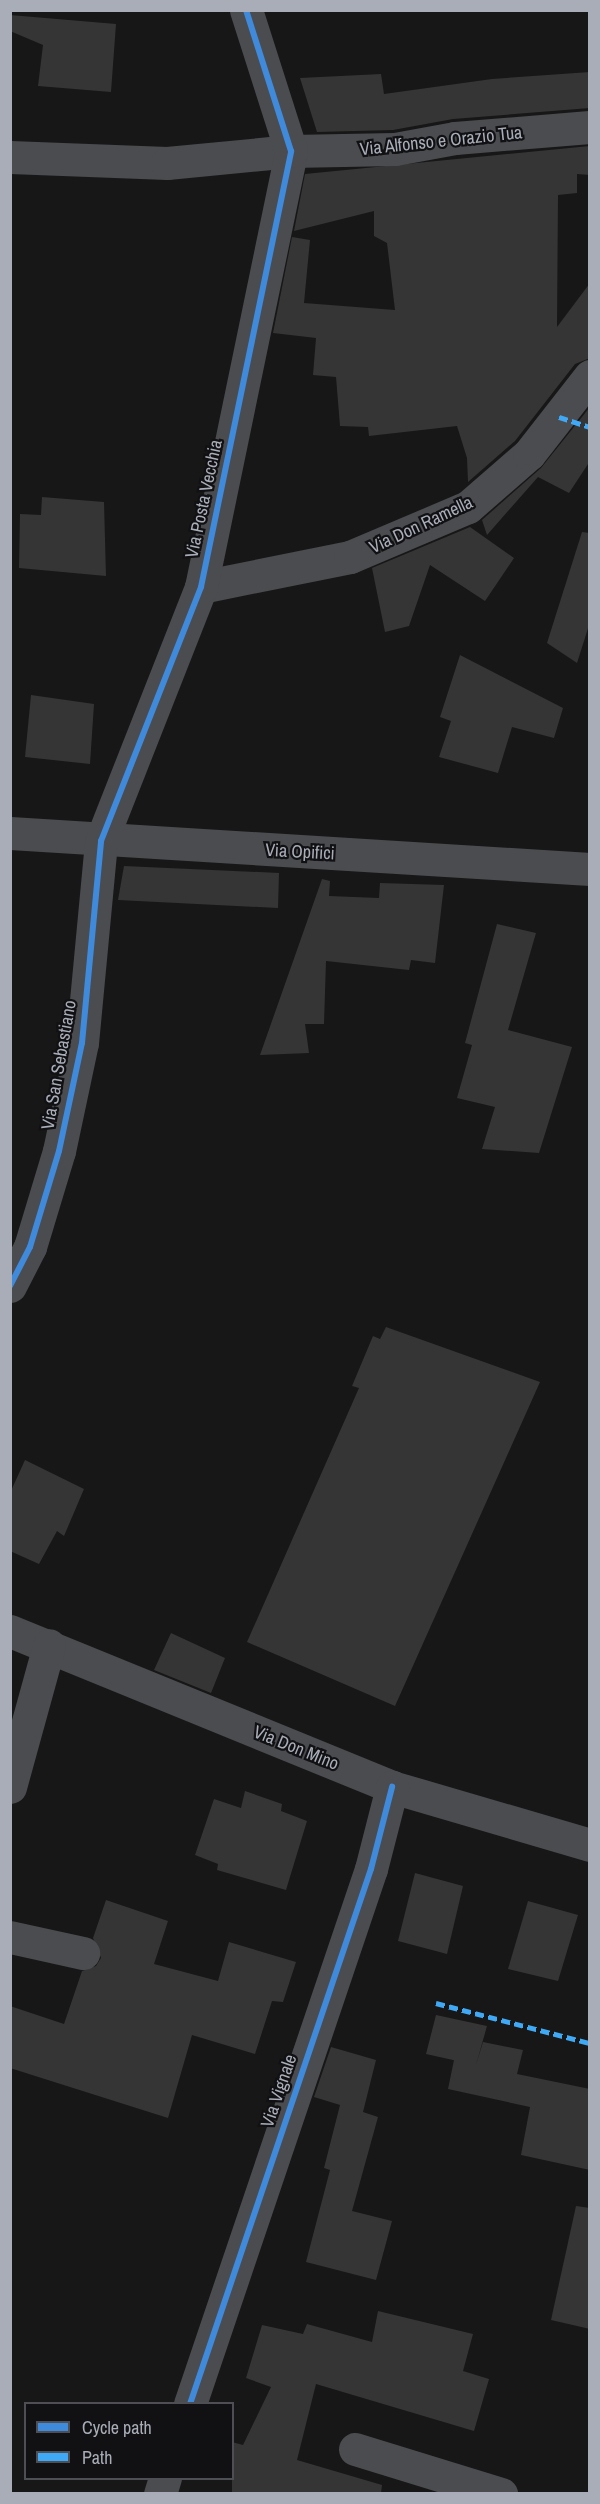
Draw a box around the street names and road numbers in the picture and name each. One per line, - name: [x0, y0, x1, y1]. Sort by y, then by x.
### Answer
- street label: Via Alfonso e Orazio Tua: [358, 122, 524, 160]
- street label: Via Posta Vecchia: [181, 438, 227, 560]
- street label: Via Don Ramella: [366, 492, 476, 558]
- street label: Via Opifici: [265, 839, 335, 865]
- street label: Via San Sebastiano: [37, 999, 81, 1131]
- street label: Via Don Mino: [250, 1721, 342, 1775]
- street label: Via Vignale: [256, 2052, 302, 2130]

